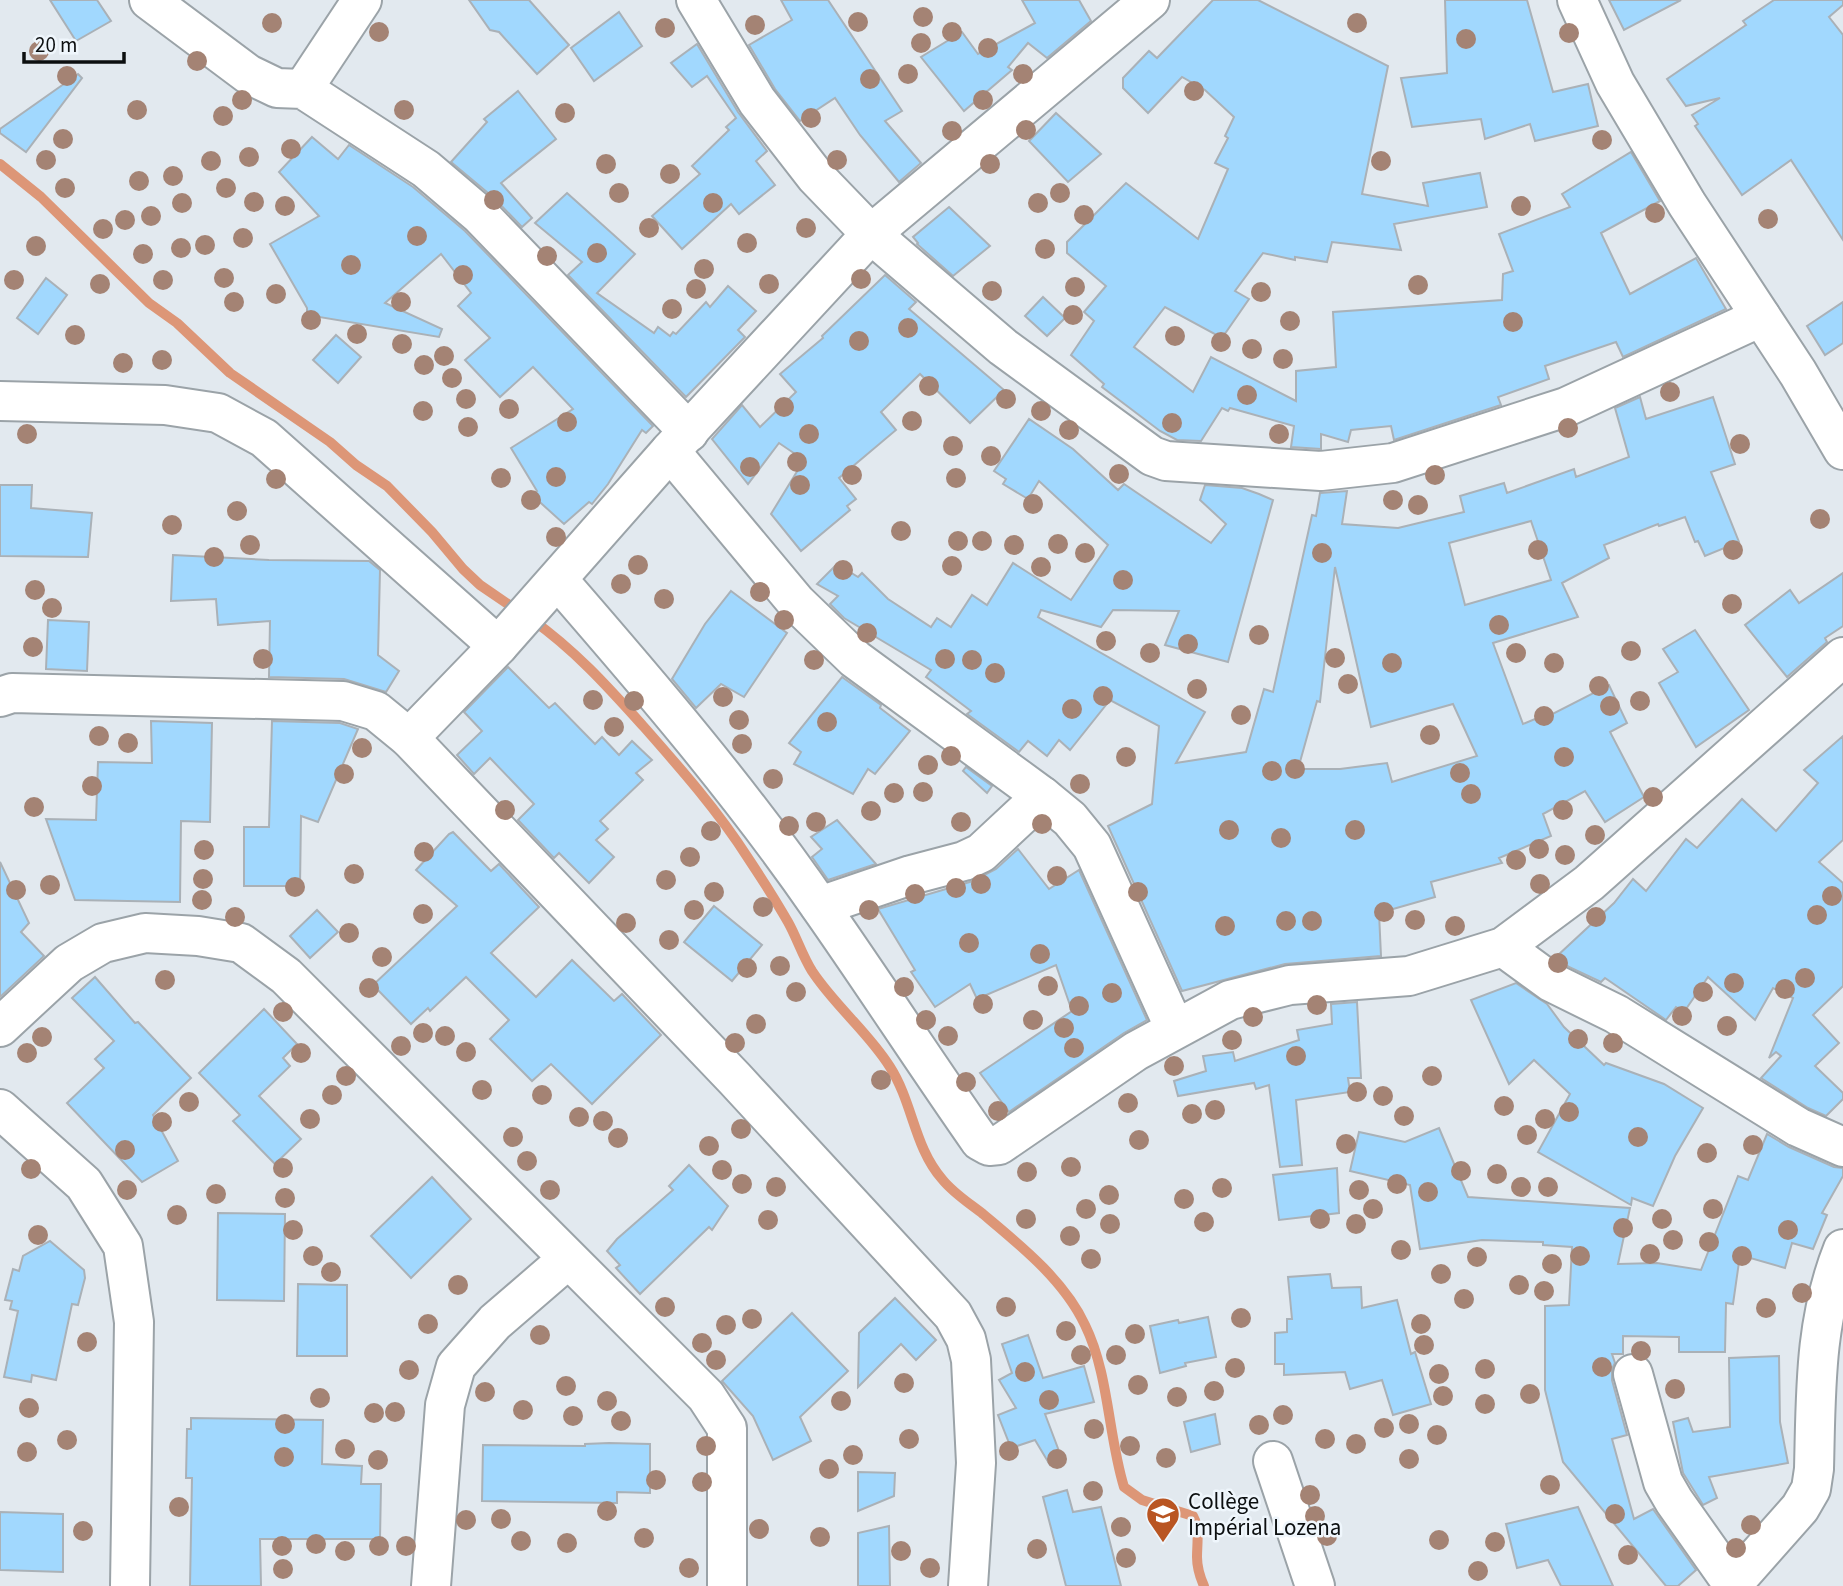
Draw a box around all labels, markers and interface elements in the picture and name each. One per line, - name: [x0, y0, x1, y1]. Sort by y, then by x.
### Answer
- scale bar: [24, 21, 124, 65]
- text: 20 m: [35, 30, 77, 60]
- place label: Collège Impérial Lozena: [1188, 1485, 1341, 1544]
- school or university icon: Collège Impérial Lozena: [1144, 1495, 1182, 1544]

